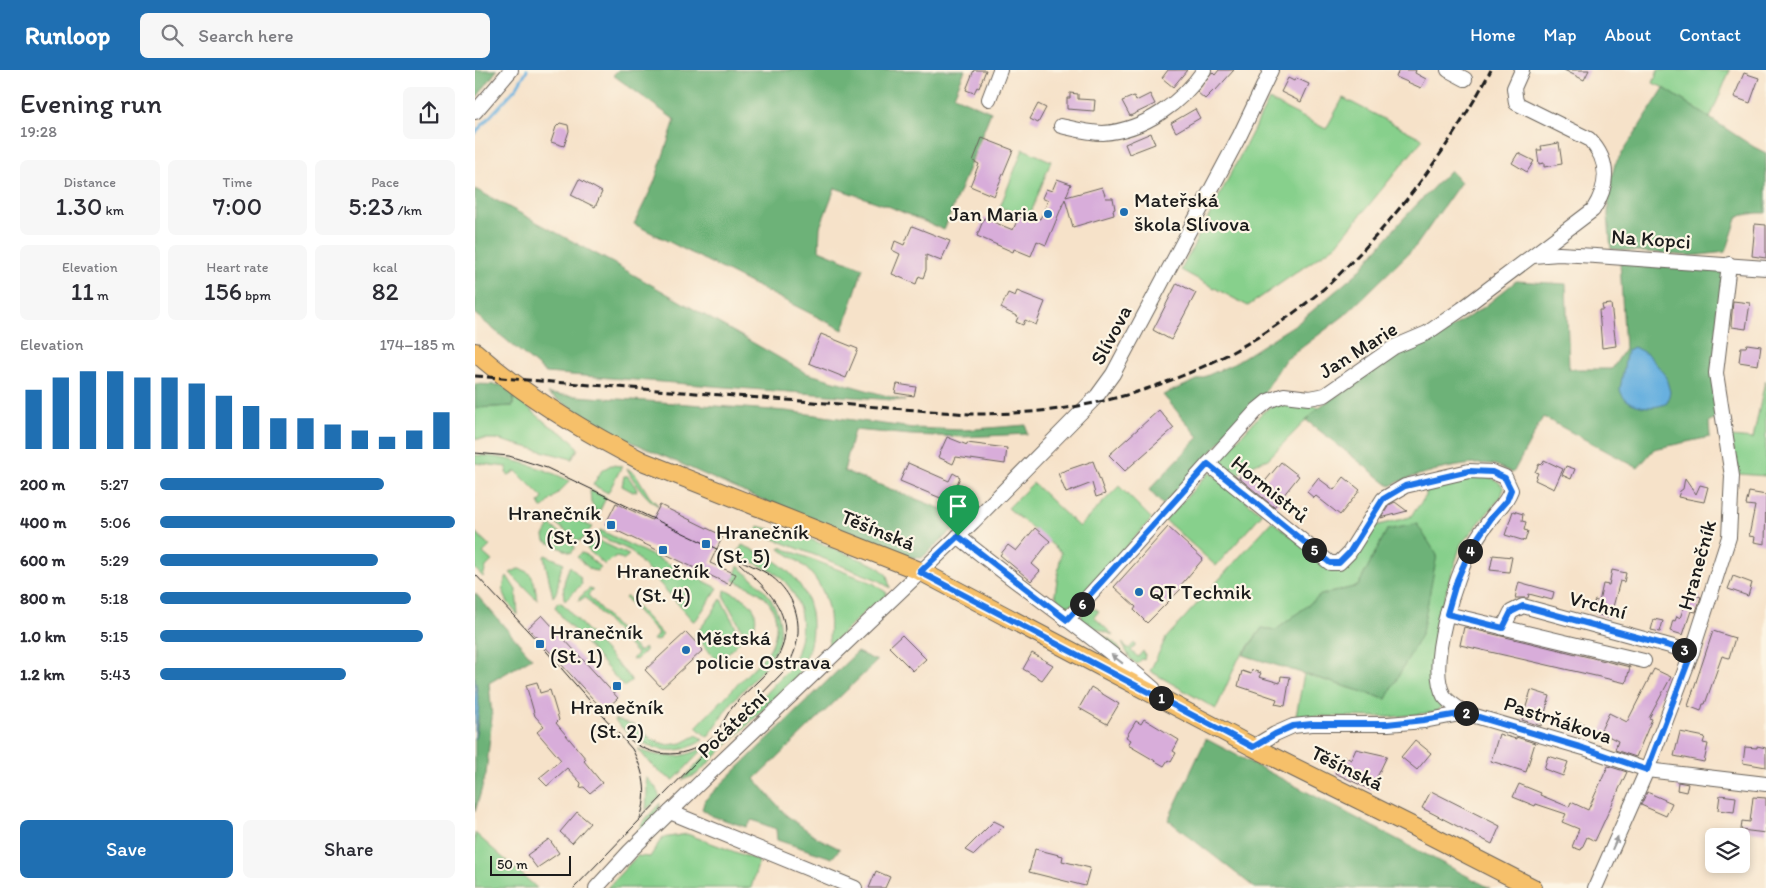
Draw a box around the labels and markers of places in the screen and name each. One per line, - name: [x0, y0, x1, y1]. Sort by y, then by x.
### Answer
- place label: Mateřská škola Slívova: [1134, 187, 1250, 236]
- place label: Jan Maria: [949, 201, 1038, 226]
- marker: Mateřská škola Slívova: [1118, 206, 1130, 218]
- marker: Jan Maria: [1042, 208, 1054, 220]
- pin: [937, 485, 979, 536]
- place label: Hranečník (St. 3): [508, 500, 601, 549]
- marker: Hranečník (St. 3): [605, 519, 617, 531]
- place label: Hranečník (St. 5): [716, 519, 809, 568]
- marker: Hranečník (St. 5): [700, 538, 712, 550]
- pin: 5: [1301, 538, 1327, 562]
- pin: 4: [1457, 538, 1483, 564]
- marker: Hranečník (St. 4): [657, 544, 669, 556]
- place label: Hranečník (St. 4): [617, 558, 710, 607]
- place label: QT Technik: [1149, 579, 1251, 604]
- marker: QT Technik: [1133, 586, 1145, 598]
- pin: 6: [1069, 592, 1095, 616]
- place label: Hranečník (St. 1): [550, 619, 643, 668]
- place label: Městská policie Ostrava: [696, 625, 831, 674]
- marker: Hranečník (St. 1): [534, 638, 546, 650]
- pin: 3: [1671, 638, 1697, 662]
- marker: Městská policie Ostrava: [680, 644, 692, 656]
- marker: Hranečník (St. 2): [611, 680, 623, 692]
- pin: 1: [1149, 686, 1173, 710]
- place label: Hranečník (St. 2): [571, 694, 664, 743]
- pin: 2: [1453, 700, 1479, 726]

